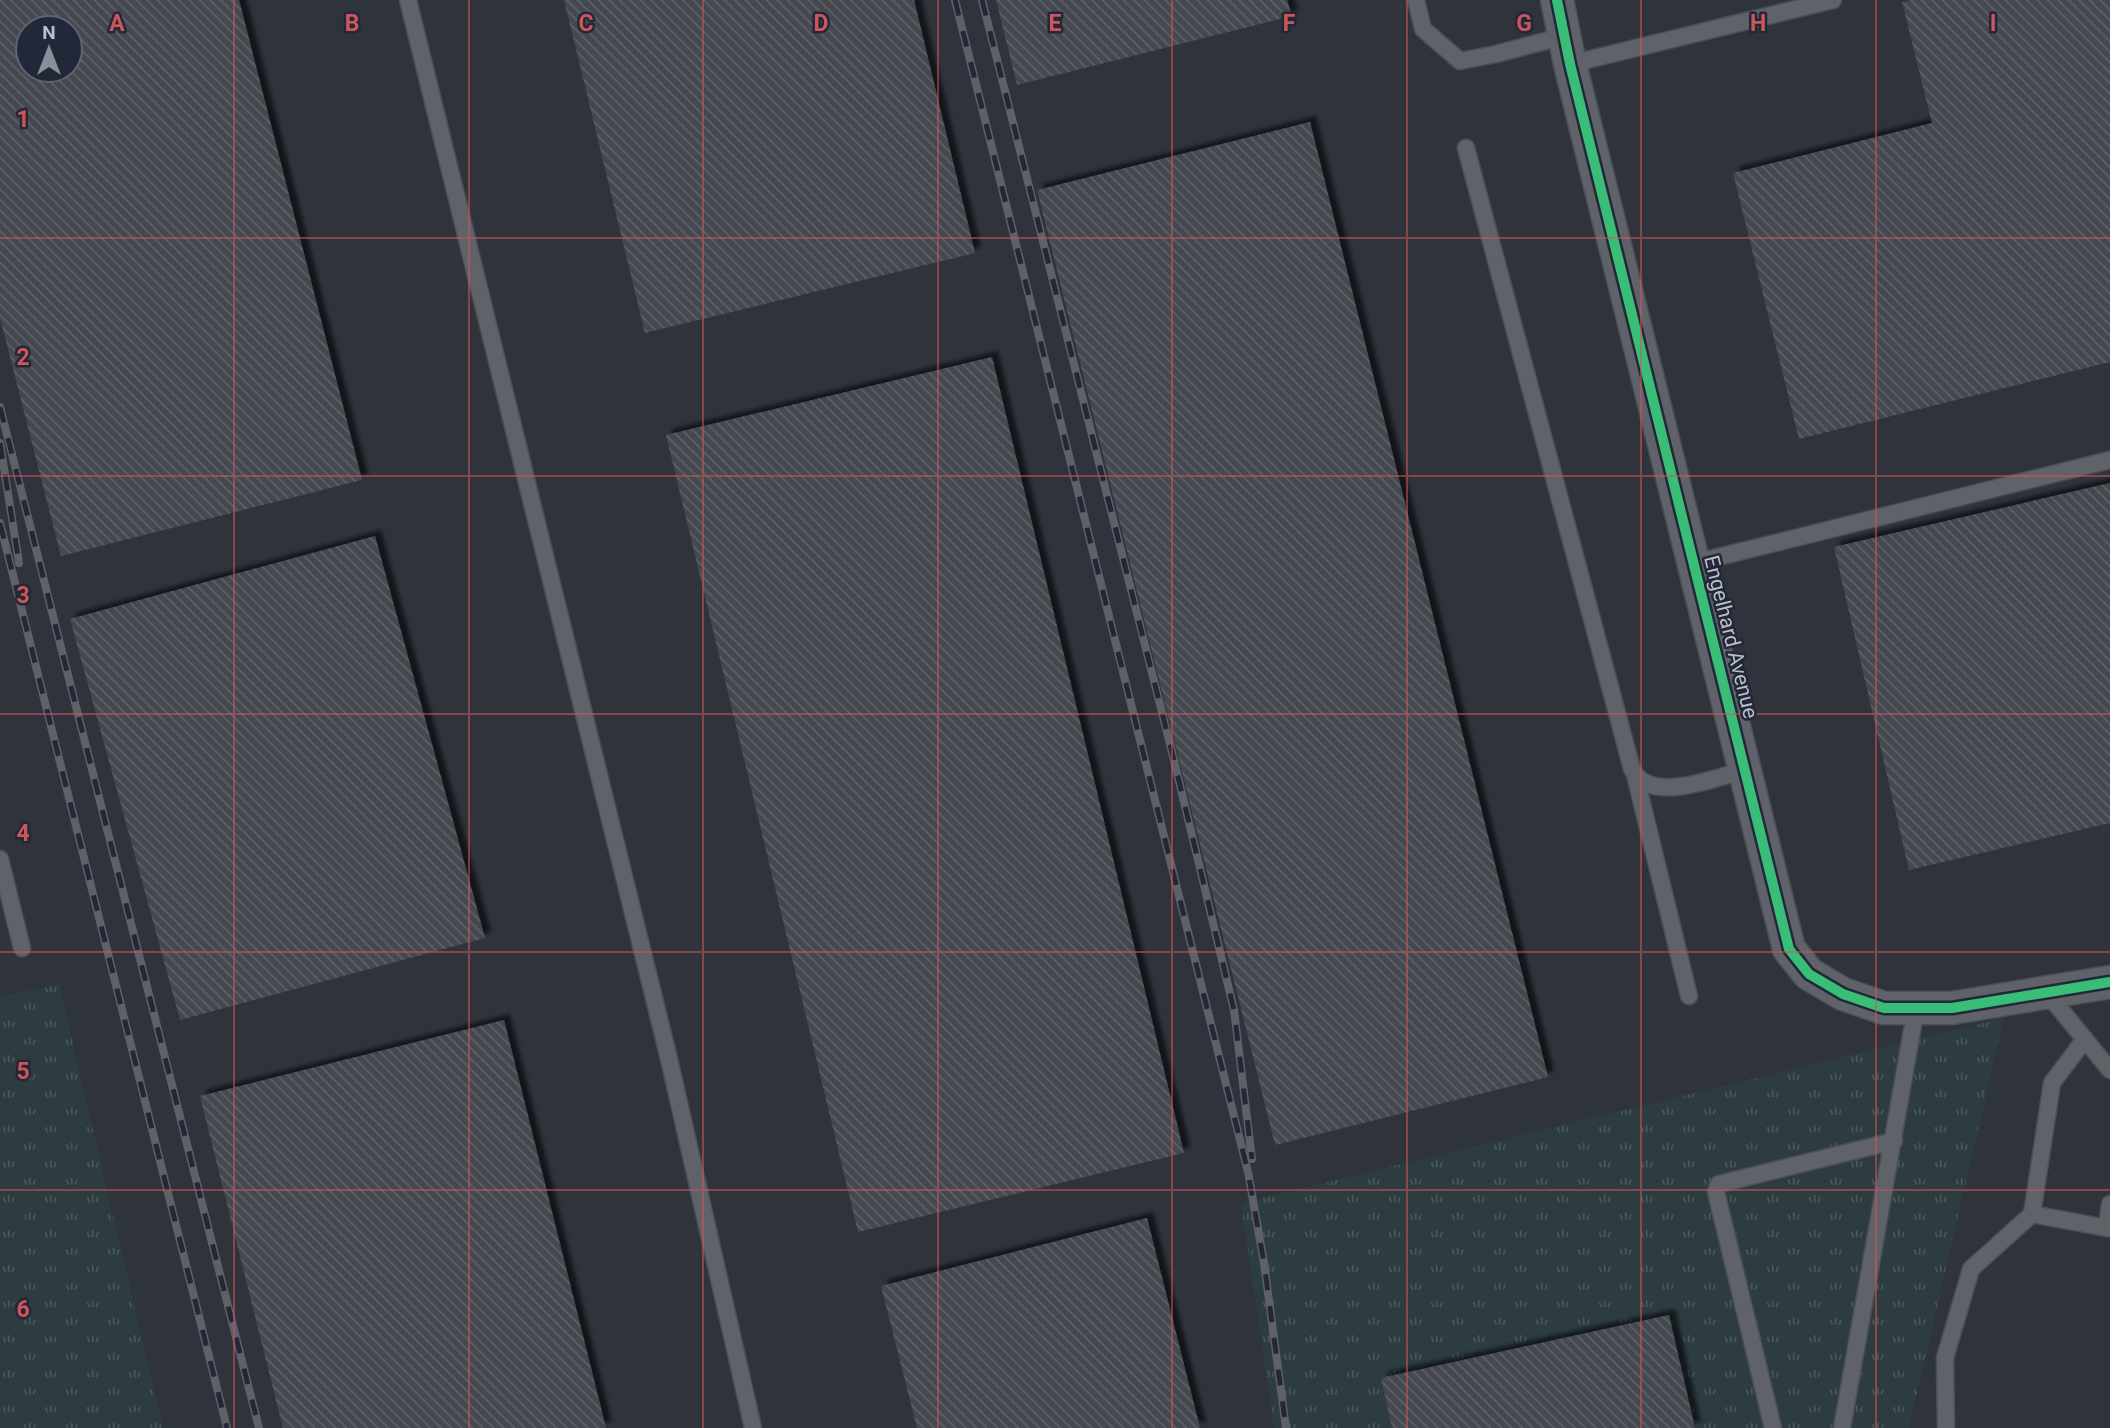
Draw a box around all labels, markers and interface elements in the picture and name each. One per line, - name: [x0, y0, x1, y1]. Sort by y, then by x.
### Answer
- text: A: [109, 10, 125, 37]
- text: B: [345, 10, 359, 37]
- text: C: [578, 10, 594, 37]
- text: D: [814, 10, 828, 37]
- text: E: [1049, 10, 1062, 37]
- text: F: [1283, 10, 1296, 37]
- text: G: [1516, 10, 1532, 37]
- text: H: [1750, 10, 1766, 37]
- text: I: [1990, 10, 1996, 37]
- north arrow: [14, 14, 84, 84]
- text: N: [42, 21, 56, 44]
- text: 1: [16, 106, 30, 133]
- text: 2: [16, 344, 30, 371]
- street label: Engelhard Avenue: [1699, 553, 1763, 721]
- text: 3: [16, 582, 30, 609]
- text: 4: [16, 820, 30, 847]
- text: 5: [16, 1058, 30, 1085]
- text: 6: [16, 1296, 30, 1323]

